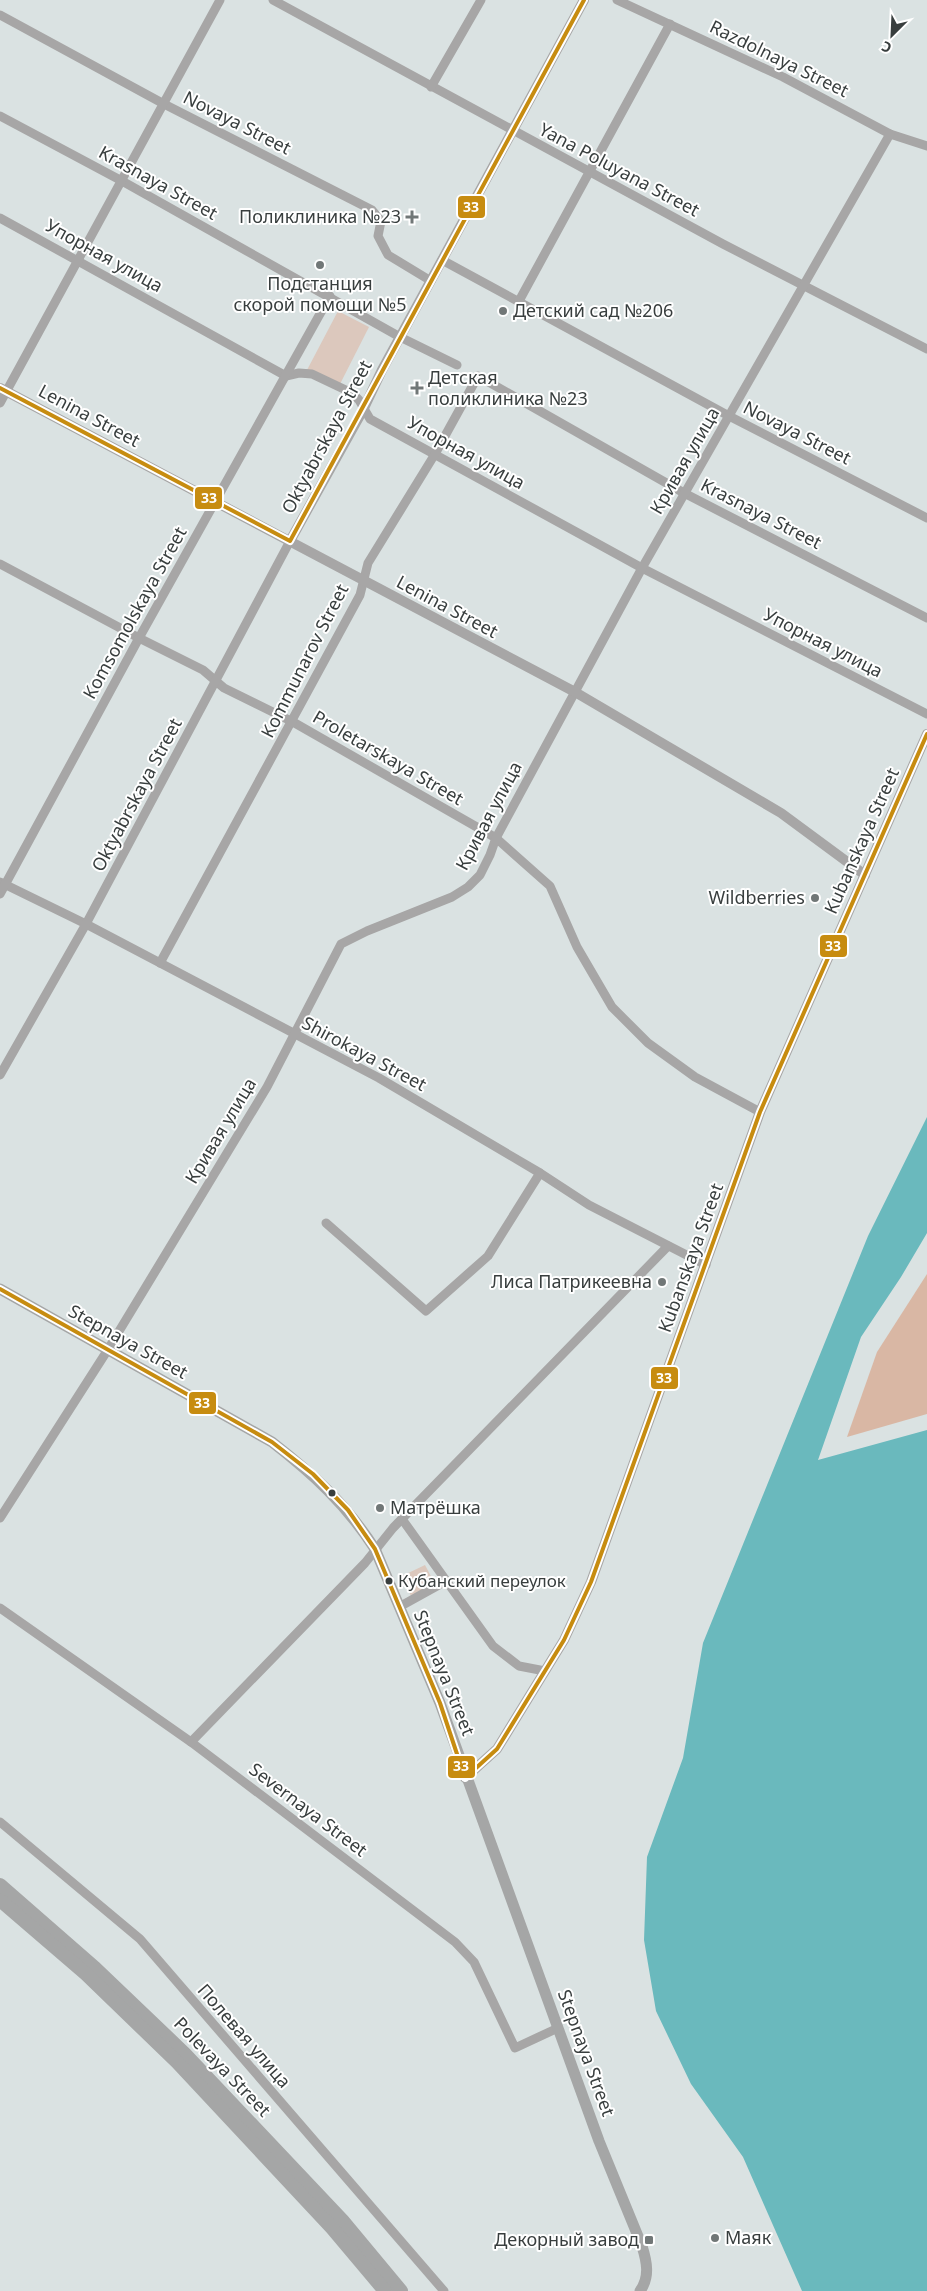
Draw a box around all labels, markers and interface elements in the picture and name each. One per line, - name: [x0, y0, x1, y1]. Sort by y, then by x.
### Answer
- north arrow: [867, 10, 917, 60]
- street label: Razdolnaya Street: [706, 14, 853, 102]
- text: С: [879, 37, 894, 58]
- street label: Novaya Street: [180, 85, 296, 160]
- street label: Yana Poluyana Street: [535, 117, 704, 222]
- street label: Krasnaya Street: [95, 140, 223, 225]
- line badge: 33: [457, 195, 486, 219]
- text: 33: [463, 197, 479, 216]
- place label: Поликлиника №23: [239, 204, 401, 228]
- marker: Поликлиника №23: [405, 210, 419, 224]
- street label: Упорная улица: [42, 213, 167, 297]
- marker: Подстанция скорой помощи №5: [314, 259, 326, 271]
- place label: Подстанция скорой помощи №5: [233, 271, 407, 316]
- place label: Детский сад №206: [513, 298, 673, 322]
- marker: Детский сад №206: [497, 305, 509, 317]
- street label: Oktyabrskaya Street: [275, 355, 377, 517]
- place label: Детская поликлиника №23: [428, 365, 588, 410]
- street label: Lenina Street: [35, 378, 145, 452]
- marker: Детская поликлиника №23: [410, 381, 424, 395]
- street label: Novaya Street: [740, 395, 856, 470]
- street label: Кривая улица: [644, 403, 724, 518]
- street label: Упорная улица: [404, 410, 529, 494]
- street label: Krasnaya Street: [697, 472, 826, 554]
- line badge: 33: [194, 486, 223, 510]
- text: 33: [201, 488, 217, 507]
- street label: Komsomolskaya Street: [77, 522, 192, 703]
- street label: Lenina Street: [393, 569, 503, 643]
- street label: Kommunarov Street: [255, 579, 354, 742]
- street label: Упорная улица: [760, 602, 887, 682]
- street label: Proletarskaya Street: [309, 704, 469, 810]
- street label: Oktyabrskaya Street: [85, 713, 187, 875]
- street label: Кривая улица: [449, 757, 527, 874]
- street label: Kubanskaya Street: [818, 763, 904, 917]
- place label: Wildberries: [708, 885, 805, 909]
- marker: Wildberries: [809, 892, 821, 904]
- line badge: 33: [819, 934, 848, 958]
- text: 33: [825, 936, 841, 955]
- street label: Shirokaya Street: [298, 1010, 431, 1096]
- street label: Кривая улица: [179, 1073, 261, 1188]
- street label: Kubanskaya Street: [652, 1179, 728, 1336]
- place label: Лиса Патрикеевна: [491, 1269, 652, 1293]
- marker: Лиса Патрикеевна: [656, 1276, 668, 1288]
- street label: Stepnaya Street: [64, 1298, 193, 1384]
- line badge: 33: [650, 1366, 679, 1390]
- text: 33: [656, 1368, 672, 1387]
- line badge: 33: [188, 1391, 217, 1415]
- text: 33: [194, 1393, 210, 1412]
- unlabelled marker: [327, 1488, 337, 1498]
- place label: Матрёшка: [390, 1495, 481, 1519]
- marker: Матрёшка: [374, 1502, 386, 1514]
- place label: Кубанский переулок: [398, 1569, 566, 1592]
- marker: Кубанский переулок: [384, 1576, 394, 1586]
- street label: Stepnaya Street: [409, 1606, 481, 1739]
- line badge: 33: [447, 1755, 476, 1779]
- text: 33: [453, 1756, 469, 1775]
- street label: Severnaya Street: [245, 1757, 373, 1862]
- street label: Полевая улица: [193, 1978, 297, 2093]
- street label: Stepnaya Street: [553, 1986, 621, 2120]
- street label: Polevaya Street: [169, 2011, 277, 2122]
- place label: Маяк: [725, 2225, 772, 2249]
- place label: Декорный завод: [494, 2227, 639, 2251]
- marker: Маяк: [709, 2232, 721, 2244]
- marker: Декорный завод: [643, 2234, 655, 2246]

